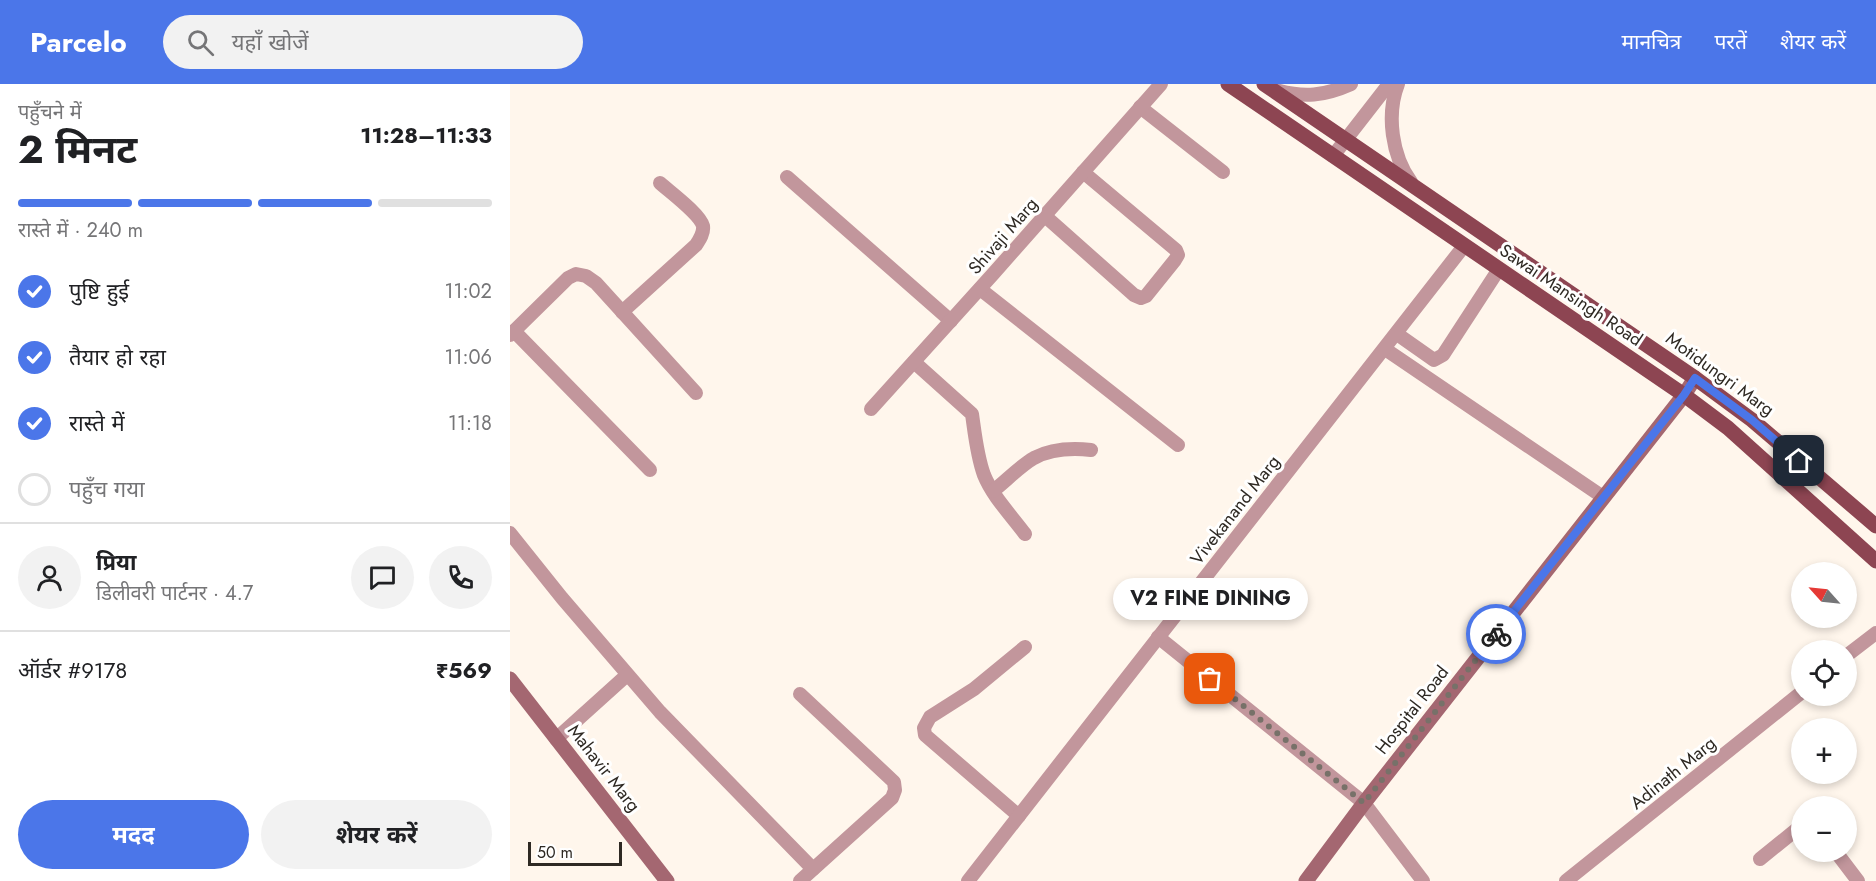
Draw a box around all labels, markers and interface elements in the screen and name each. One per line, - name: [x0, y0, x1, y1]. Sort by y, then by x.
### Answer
- search box: [163, 15, 583, 69]
- text: Parcelo: [30, 22, 127, 63]
- icon: search: [184, 26, 217, 59]
- text: यहाँ खोजें: [232, 26, 309, 58]
- text: मानचित्र: [1621, 27, 1681, 57]
- text: परतें: [1714, 27, 1747, 57]
- text: शेयर करें: [1780, 27, 1846, 57]
- text: पहुँचने में: [18, 98, 82, 127]
- text: 11:28–11:33: [360, 119, 492, 151]
- text: 2 मिनट: [18, 121, 137, 178]
- street label: Shivaji Marg: [962, 192, 1044, 280]
- text: रास्ते में · 240 m: [18, 216, 143, 245]
- street label: Sawai Mansingh Road: [1494, 237, 1648, 353]
- icon: check: [18, 275, 51, 308]
- text: पुष्टि हुई: [69, 275, 129, 307]
- text: 11:02: [445, 277, 492, 306]
- street label: Motidungri Marg: [1660, 326, 1780, 422]
- icon: check: [18, 341, 51, 374]
- text: तैयार हो रहा: [69, 341, 166, 373]
- text: 11:06: [444, 343, 492, 372]
- icon: check: [18, 407, 51, 440]
- text: रास्ते में: [69, 407, 125, 439]
- text: 11:18: [448, 409, 492, 438]
- pin: [1773, 435, 1824, 486]
- icon: home: [1782, 444, 1815, 477]
- street label: Vivekanand Marg: [1184, 450, 1286, 570]
- text: पहुँच गया: [69, 473, 145, 505]
- button: person: [18, 546, 81, 609]
- text: प्रिया: [96, 546, 136, 578]
- button: chat: [351, 546, 414, 609]
- button: phone: [429, 546, 492, 609]
- north arrow: [1791, 562, 1857, 628]
- map controls: [1791, 562, 1857, 862]
- callout: V2 FINE DINING: [1112, 577, 1308, 619]
- text: डिलीवरी पार्टनर · 4.7: [96, 579, 253, 608]
- text: V2 FINE DINING: [1130, 584, 1291, 613]
- courier: [1466, 604, 1526, 664]
- icon: bike: [1480, 618, 1513, 651]
- button: locate: [1791, 640, 1857, 706]
- pin: [1184, 653, 1235, 704]
- text: ऑर्डर #9178: [18, 654, 127, 686]
- text: ₹569: [436, 654, 492, 686]
- street label: Hospital Road: [1369, 660, 1455, 760]
- icon: bag: [1193, 662, 1226, 695]
- button: +: [1791, 718, 1857, 784]
- street label: Mahavir Marg: [561, 719, 647, 817]
- street label: Adinath Marg: [1625, 730, 1721, 816]
- button: −: [1791, 796, 1857, 862]
- button: मदद: [18, 800, 249, 869]
- button: शेयर करें: [261, 800, 492, 869]
- scale bar: [528, 839, 622, 866]
- text: 50 m: [537, 841, 573, 864]

